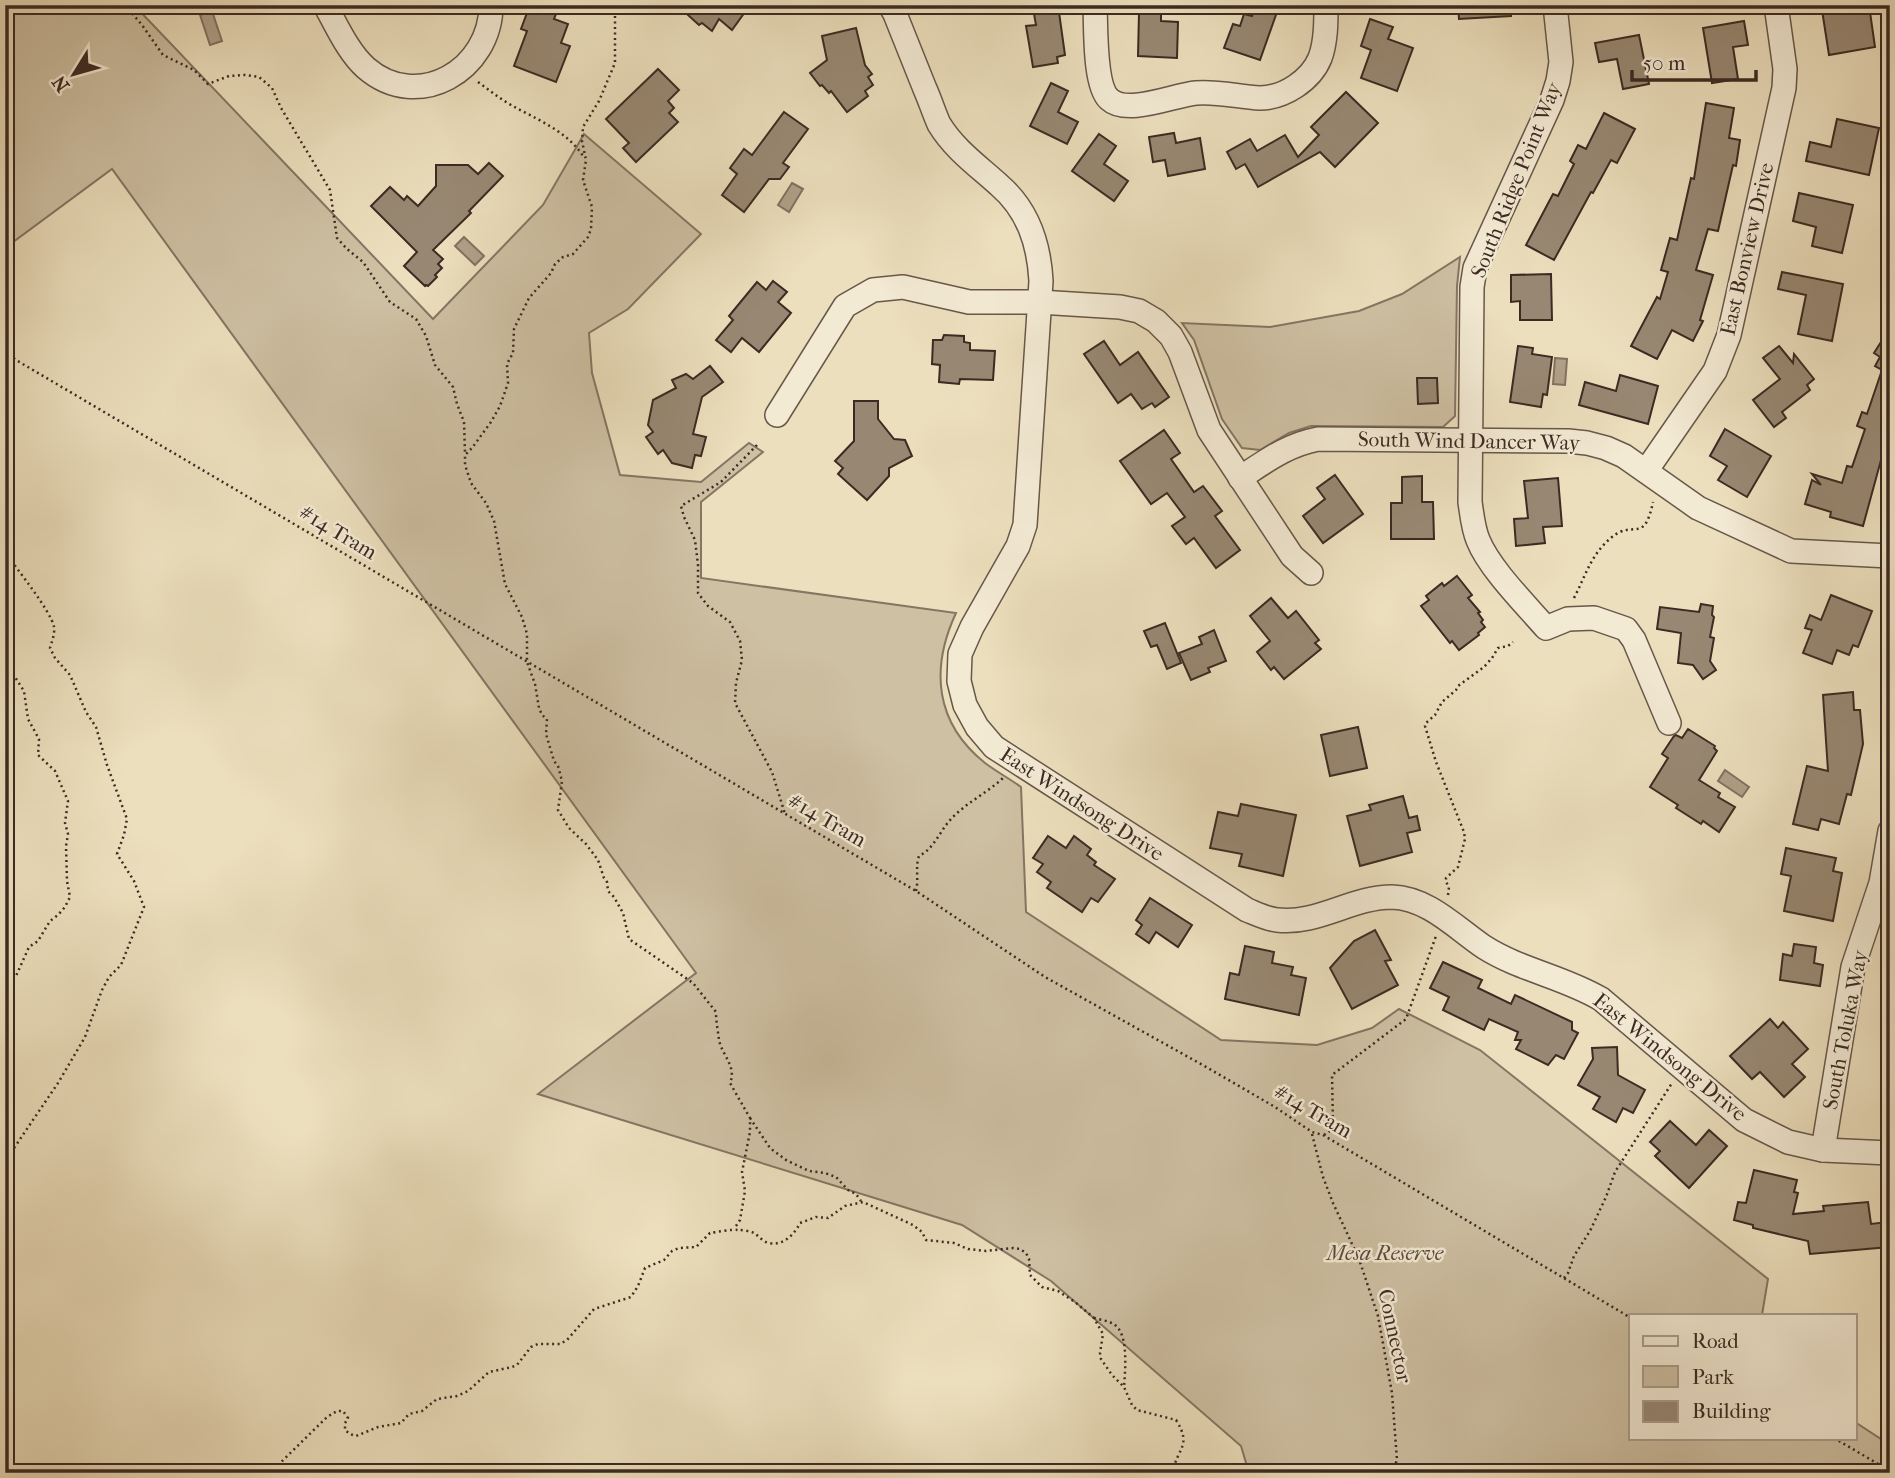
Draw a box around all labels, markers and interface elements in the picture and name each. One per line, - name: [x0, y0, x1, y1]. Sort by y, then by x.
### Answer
- north arrow: [38, 38, 108, 108]
- scale bar: [1632, 38, 1757, 82]
- text: 50 m: [1643, 51, 1686, 75]
- text: N: [48, 71, 74, 96]
- street label: South Ridge Point Way: [1466, 78, 1566, 281]
- street label: East Bonview Drive: [1715, 160, 1779, 338]
- street label: South Wind Dancer Way: [1358, 427, 1581, 455]
- street label: #14 Tram: [295, 499, 382, 565]
- street label: East Windsong Drive: [996, 742, 1168, 866]
- street label: #14 Tram: [784, 788, 871, 852]
- street label: South Toluka Way: [1818, 947, 1872, 1112]
- street label: East Windsong Drive: [1589, 988, 1751, 1126]
- street label: #14 Tram: [1270, 1079, 1357, 1143]
- park label: Mesa Reserve: [1325, 1241, 1444, 1265]
- street label: Connector: [1373, 1287, 1417, 1385]
- legend: [1629, 1314, 1856, 1440]
- text: Road: [1692, 1329, 1739, 1353]
- text: Park: [1692, 1365, 1734, 1389]
- text: Building: [1692, 1399, 1771, 1423]

